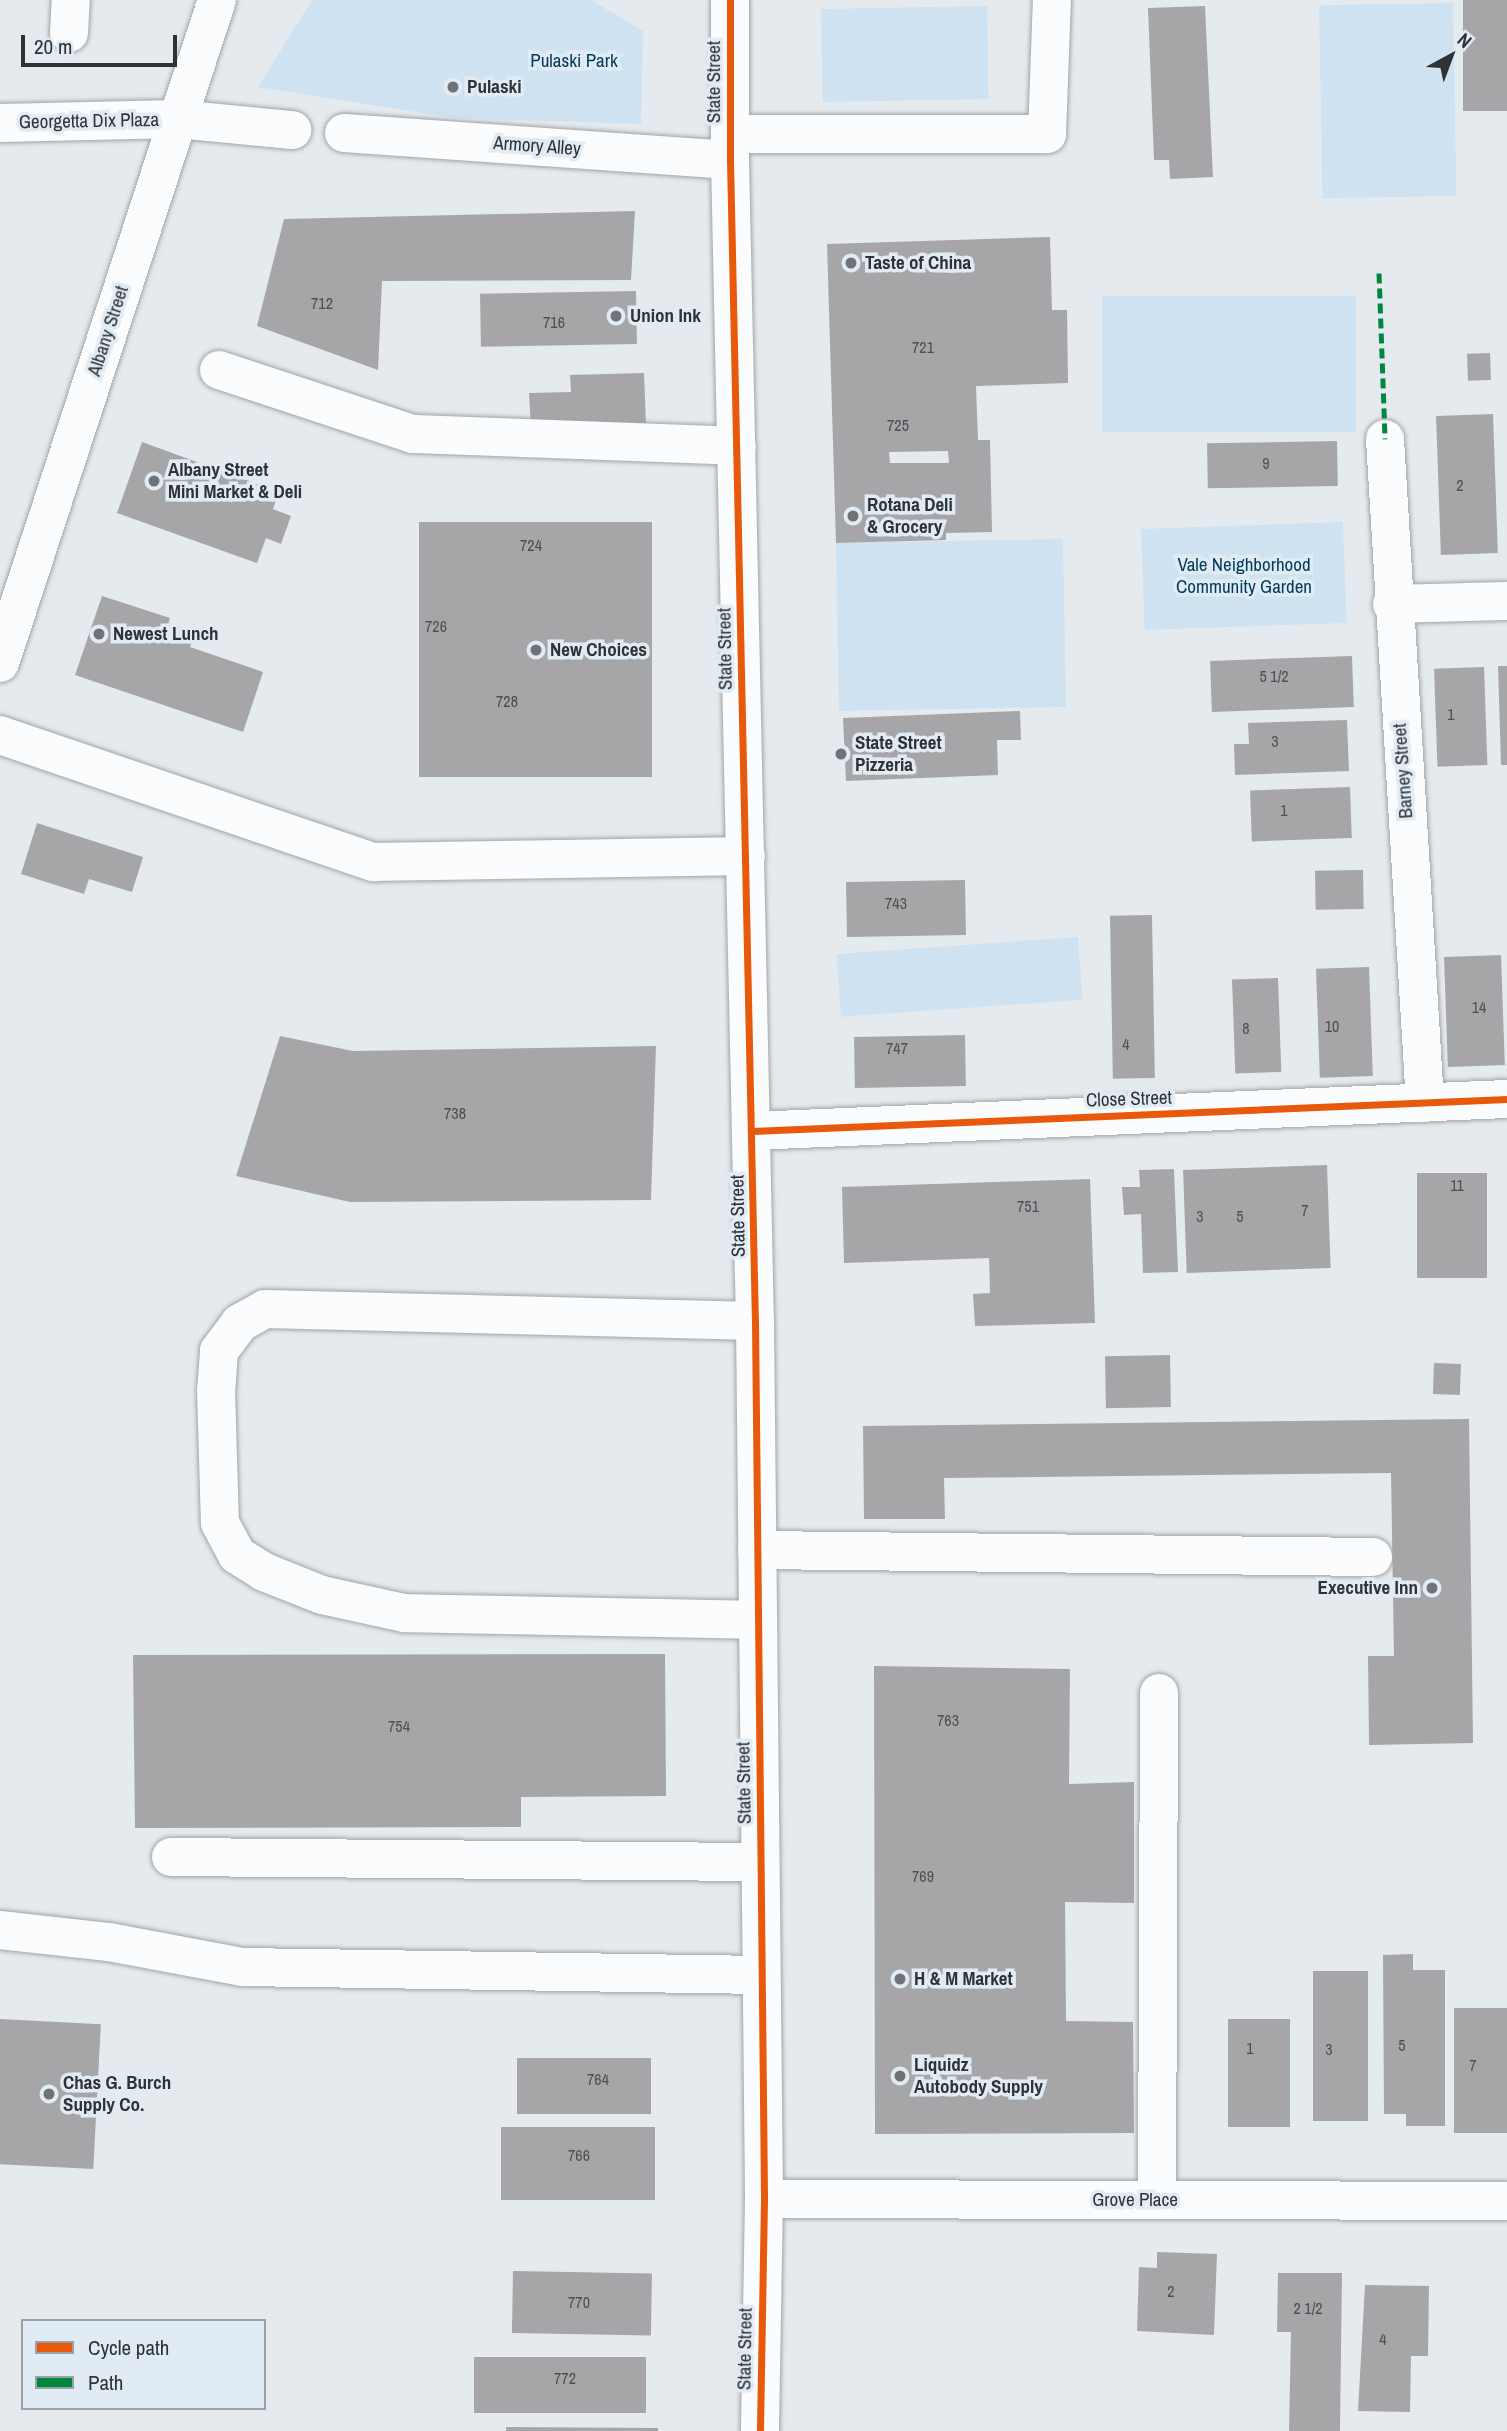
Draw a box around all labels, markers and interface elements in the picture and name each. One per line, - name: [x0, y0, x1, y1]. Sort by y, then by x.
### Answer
- scale bar: [24, 21, 180, 65]
- north arrow: [1416, 21, 1486, 91]
- text: N: [1452, 27, 1478, 54]
- text: 20 m: [34, 32, 72, 61]
- street label: State Street: [703, 41, 725, 123]
- park label: Pulaski Park: [530, 50, 618, 72]
- place label: Pulaski: [467, 76, 522, 98]
- marker: Pulaski: [445, 79, 461, 95]
- street label: Georgetta Dix Plaza: [19, 108, 159, 134]
- street label: Armory Alley: [492, 132, 582, 160]
- place label: Taste of China: [865, 252, 971, 274]
- marker: Taste of China: [843, 255, 859, 271]
- street label: Albany Street: [83, 283, 133, 379]
- house number: 712: [311, 293, 333, 313]
- place label: Union Ink: [630, 305, 701, 327]
- marker: Union Ink: [608, 308, 624, 324]
- house number: 716: [543, 312, 565, 332]
- house number: 721: [912, 337, 934, 357]
- house number: 725: [887, 415, 909, 435]
- house number: 9: [1262, 453, 1270, 473]
- place label: Albany Street Mini Market & Deli: [168, 459, 302, 503]
- marker: Albany Street Mini Market & Deli: [146, 473, 162, 489]
- house number: 2: [1456, 475, 1464, 495]
- place label: Rotana Deli & Grocery: [867, 494, 953, 538]
- marker: Rotana Deli & Grocery: [845, 508, 861, 524]
- house number: 724: [520, 535, 542, 555]
- park label: Vale Neighborhood Community Garden: [1176, 554, 1312, 598]
- street label: State Street: [713, 608, 737, 690]
- house number: 726: [425, 616, 447, 636]
- place label: Newest Lunch: [113, 623, 219, 645]
- marker: Newest Lunch: [91, 626, 107, 642]
- place label: New Choices: [550, 639, 647, 661]
- marker: New Choices: [528, 642, 544, 658]
- house number: 5 1/2: [1259, 666, 1289, 686]
- house number: 728: [496, 691, 518, 711]
- house number: 1: [1447, 704, 1455, 724]
- street label: Barney Street: [1388, 723, 1418, 819]
- house number: 3: [1271, 731, 1279, 751]
- place label: State Street Pizzeria: [855, 732, 942, 776]
- marker: State Street Pizzeria: [833, 746, 849, 762]
- house number: 1: [1280, 800, 1288, 820]
- house number: 743: [885, 893, 907, 913]
- house number: 14: [1472, 997, 1486, 1017]
- house number: 10: [1325, 1016, 1339, 1036]
- house number: 8: [1242, 1018, 1250, 1038]
- house number: 4: [1122, 1034, 1130, 1054]
- house number: 747: [886, 1038, 908, 1058]
- street label: Close Street: [1086, 1086, 1172, 1112]
- house number: 738: [444, 1103, 466, 1123]
- street label: State Street: [726, 1175, 750, 1257]
- house number: 11: [1450, 1175, 1464, 1195]
- house number: 751: [1017, 1196, 1039, 1216]
- house number: 7: [1301, 1200, 1309, 1220]
- house number: 3: [1196, 1206, 1204, 1226]
- house number: 5: [1236, 1206, 1244, 1226]
- place label: Executive Inn: [1318, 1577, 1418, 1599]
- marker: Executive Inn: [1424, 1580, 1440, 1596]
- house number: 763: [937, 1710, 959, 1730]
- house number: 754: [388, 1716, 410, 1736]
- street label: State Street: [732, 1742, 756, 1824]
- house number: 769: [912, 1866, 934, 1886]
- place label: H & M Market: [914, 1968, 1013, 1990]
- marker: H & M Market: [892, 1971, 908, 1987]
- house number: 5: [1398, 2035, 1406, 2055]
- house number: 1: [1246, 2038, 1254, 2058]
- house number: 3: [1325, 2039, 1333, 2059]
- place label: Liquidz Autobody Supply: [914, 2054, 1043, 2098]
- house number: 7: [1469, 2055, 1477, 2075]
- marker: Liquidz Autobody Supply: [892, 2068, 908, 2084]
- house number: 764: [587, 2069, 609, 2089]
- place label: Chas G. Burch Supply Co.: [63, 2072, 171, 2116]
- marker: Chas G. Burch Supply Co.: [41, 2086, 57, 2102]
- house number: 766: [568, 2145, 590, 2165]
- street label: Grove Place: [1092, 2189, 1178, 2211]
- house number: 2: [1167, 2281, 1175, 2301]
- house number: 770: [568, 2292, 590, 2312]
- house number: 2 1/2: [1293, 2298, 1323, 2318]
- street label: State Street: [733, 2308, 757, 2390]
- legend: [21, 2319, 266, 2410]
- house number: 4: [1379, 2329, 1387, 2349]
- text: Cycle path: [88, 2333, 169, 2362]
- text: Path: [88, 2368, 123, 2397]
- house number: 772: [554, 2368, 576, 2388]

